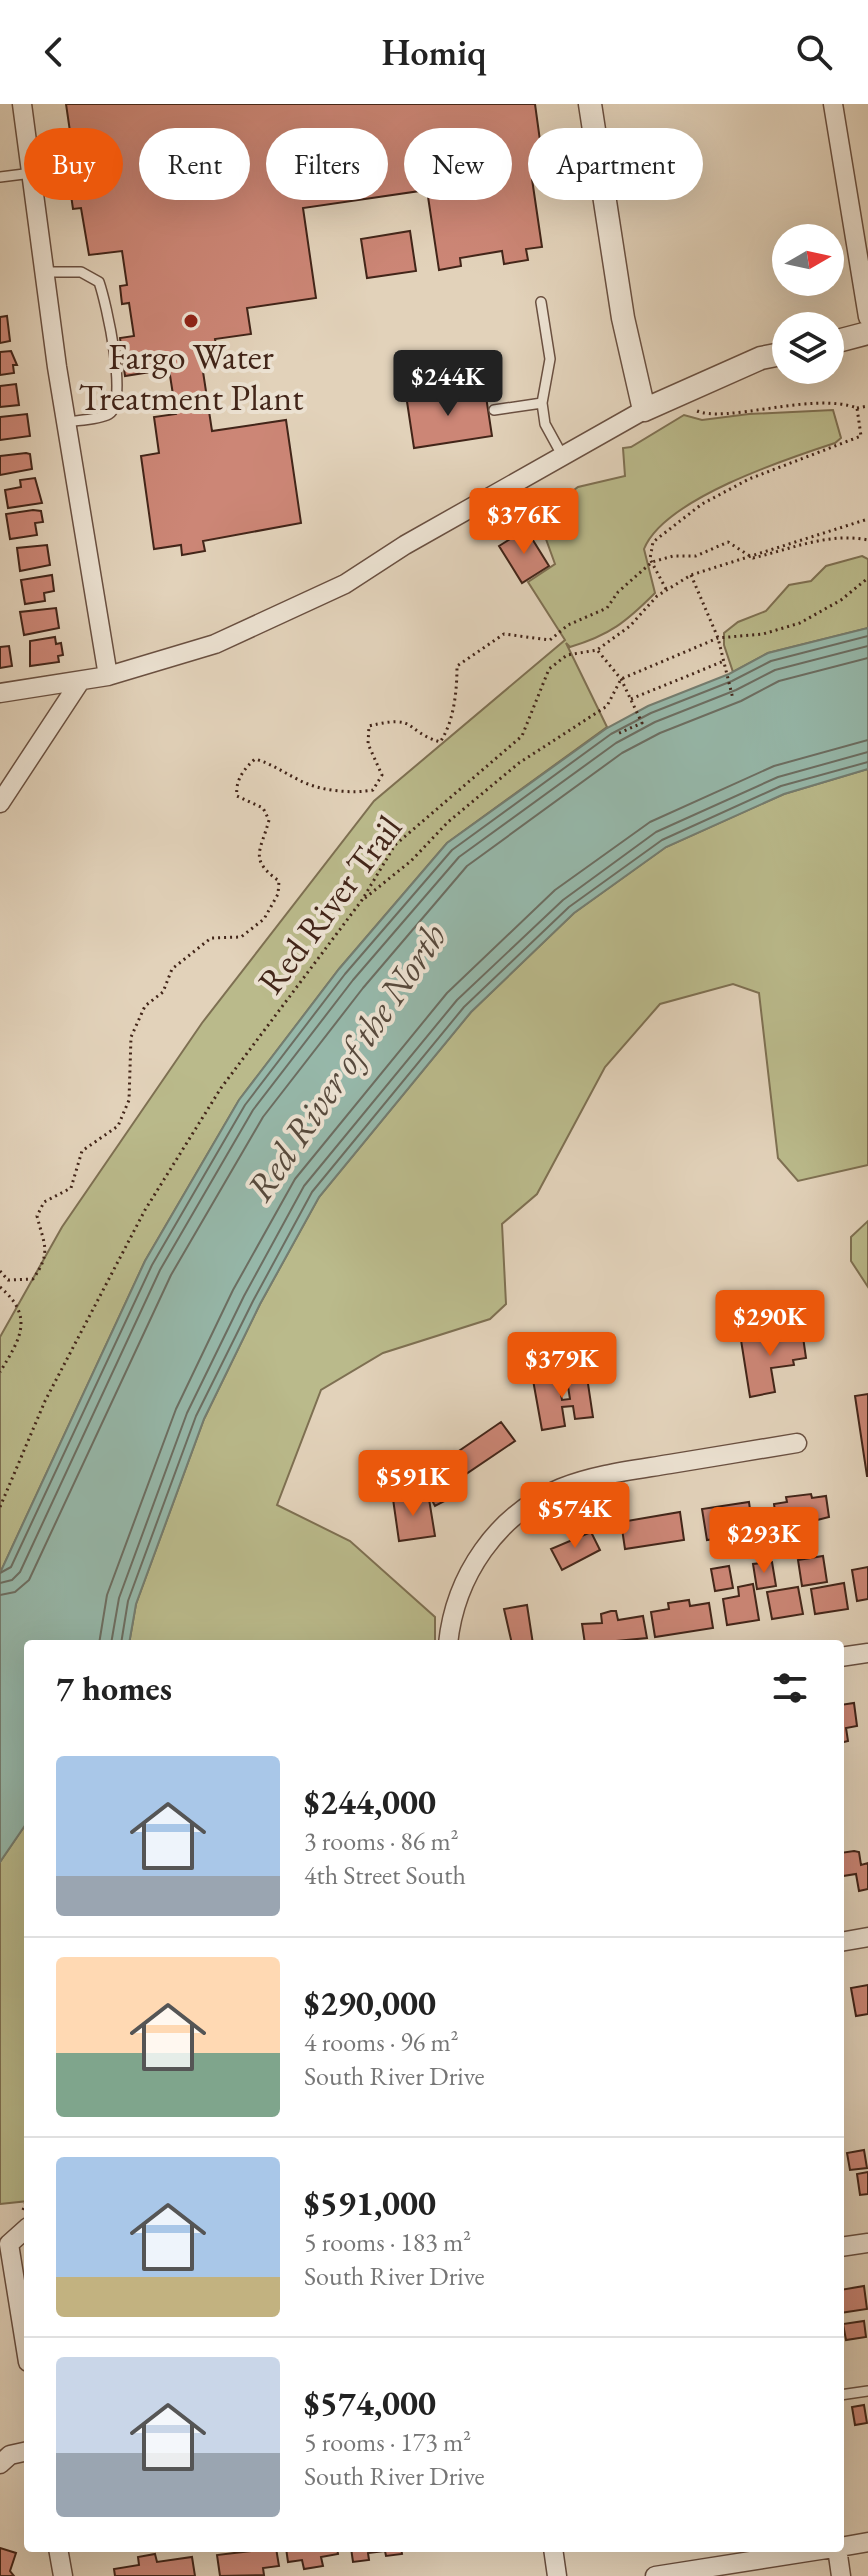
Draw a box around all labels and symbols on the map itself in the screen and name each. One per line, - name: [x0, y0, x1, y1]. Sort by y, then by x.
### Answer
- north arrow: [772, 224, 844, 296]
- marker: Fargo Water Treatment Plant: [182, 312, 200, 330]
- place label: Fargo Water Treatment Plant: [78, 333, 304, 421]
- pin: $244K: [392, 350, 504, 418]
- pin: $376K: [468, 488, 580, 556]
- street label: Red River Trail: [247, 806, 412, 1003]
- water label: Red River of the North: [234, 913, 457, 1210]
- pin: $290K: [714, 1290, 826, 1358]
- pin: $379K: [506, 1332, 618, 1400]
- pin: $591K: [357, 1450, 469, 1518]
- pin: $574K: [519, 1482, 631, 1550]
- pin: $293K: [708, 1507, 820, 1575]

